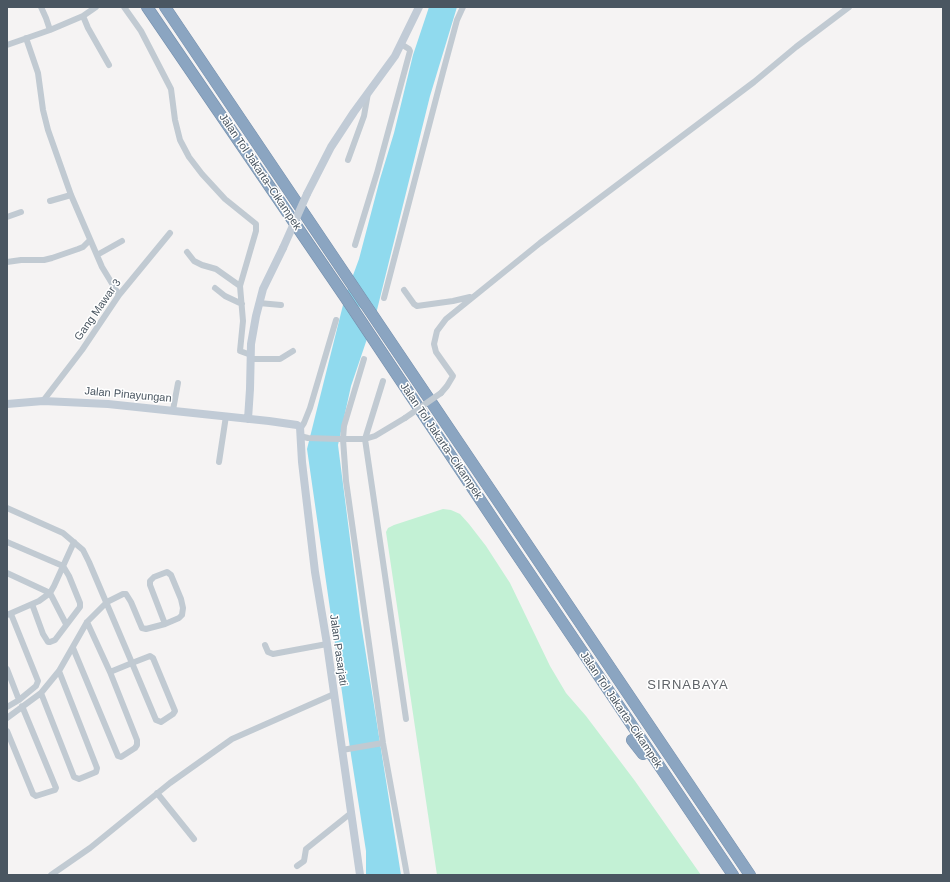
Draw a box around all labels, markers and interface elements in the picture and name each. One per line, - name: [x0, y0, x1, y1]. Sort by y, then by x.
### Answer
- street label: Jalan Tol Jakarta–Cikampek: [216, 111, 304, 233]
- street label: Gang Mawar 3: [72, 277, 124, 343]
- street label: Jalan Tol Jakarta–Cikampek: [397, 380, 485, 502]
- street label: Jalan Pinayungan: [84, 385, 172, 405]
- street label: Jalan Pasarjati: [326, 613, 350, 687]
- street label: Jalan Tol Jakarta–Cikampek: [577, 649, 665, 771]
- district label: SIRNABAYA: [647, 677, 729, 693]

